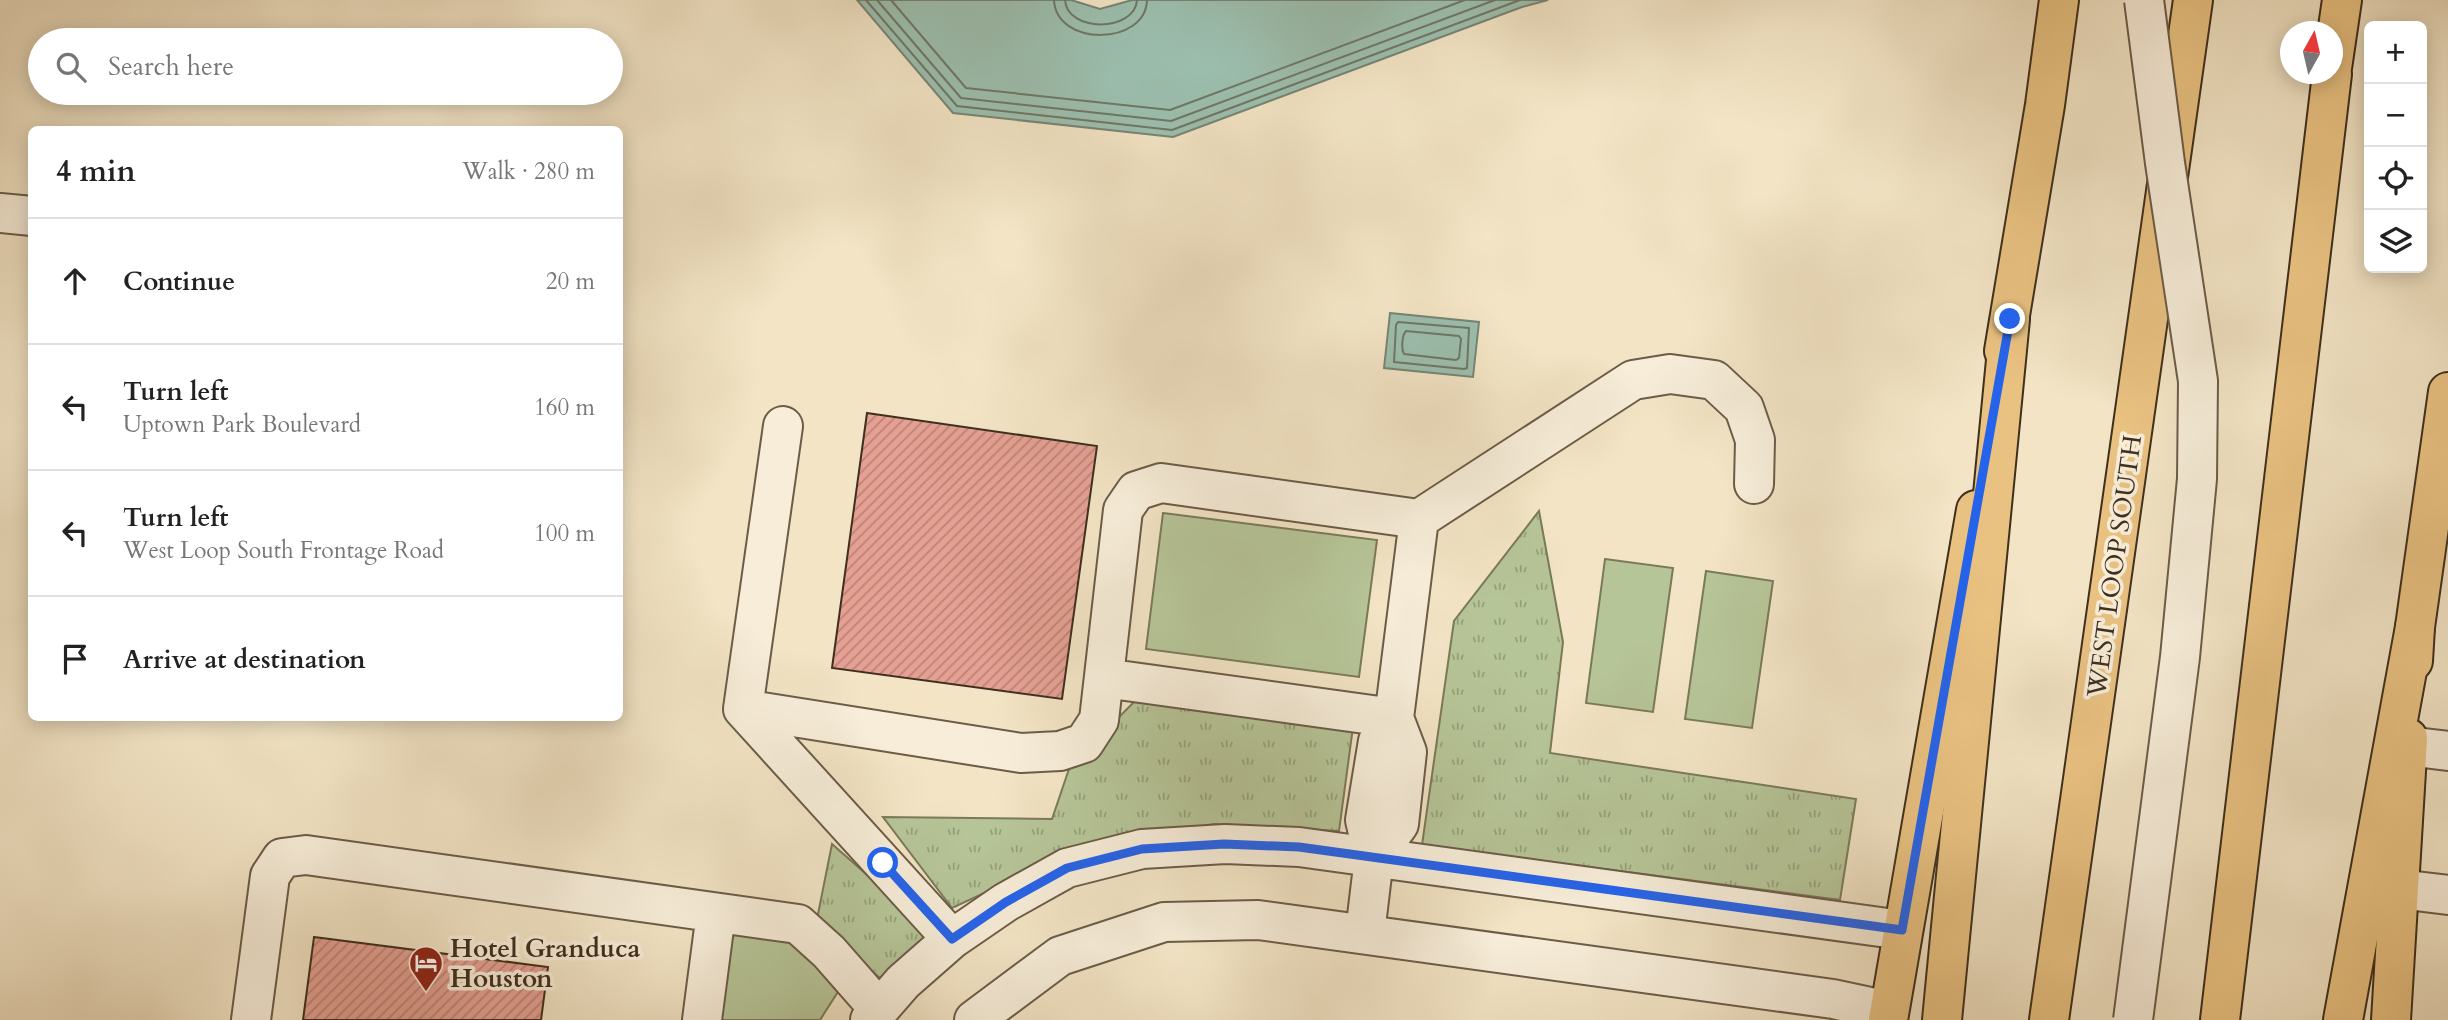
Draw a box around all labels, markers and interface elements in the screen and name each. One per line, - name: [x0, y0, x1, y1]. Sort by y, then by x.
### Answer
- north arrow: [2280, 21, 2343, 84]
- map controls: [2364, 21, 2427, 273]
- button: +: [2364, 21, 2427, 84]
- search box: [28, 28, 623, 105]
- icon: search: [52, 48, 90, 86]
- text: Search here: [108, 49, 234, 84]
- button: −: [2364, 84, 2427, 147]
- button: locate: [2364, 147, 2427, 210]
- text: 4 min: [56, 151, 136, 192]
- text: Walk · 280 m: [462, 156, 595, 187]
- button: layers: [2364, 210, 2427, 273]
- icon: ahead: [56, 262, 94, 300]
- text: Continue: [123, 264, 235, 299]
- text: 20 m: [546, 266, 595, 297]
- route end: [1994, 303, 2025, 334]
- text: Turn left: [123, 374, 228, 409]
- icon: left: [56, 388, 94, 426]
- text: 160 m: [534, 392, 595, 423]
- text: Uptown Park Boulevard: [123, 409, 361, 440]
- street label: WEST LOOP SOUTH: [2079, 433, 2150, 700]
- text: Turn left: [123, 500, 228, 535]
- icon: left: [56, 514, 94, 552]
- text: 100 m: [534, 518, 595, 549]
- text: West Loop South Frontage Road: [123, 535, 444, 566]
- icon: arrive: [56, 640, 94, 678]
- text: Arrive at destination: [123, 642, 366, 677]
- route start: [867, 847, 898, 878]
- place label: Hotel Granduca Houston: [450, 931, 641, 996]
- hotel icon: Hotel Granduca Houston: [407, 944, 445, 993]

